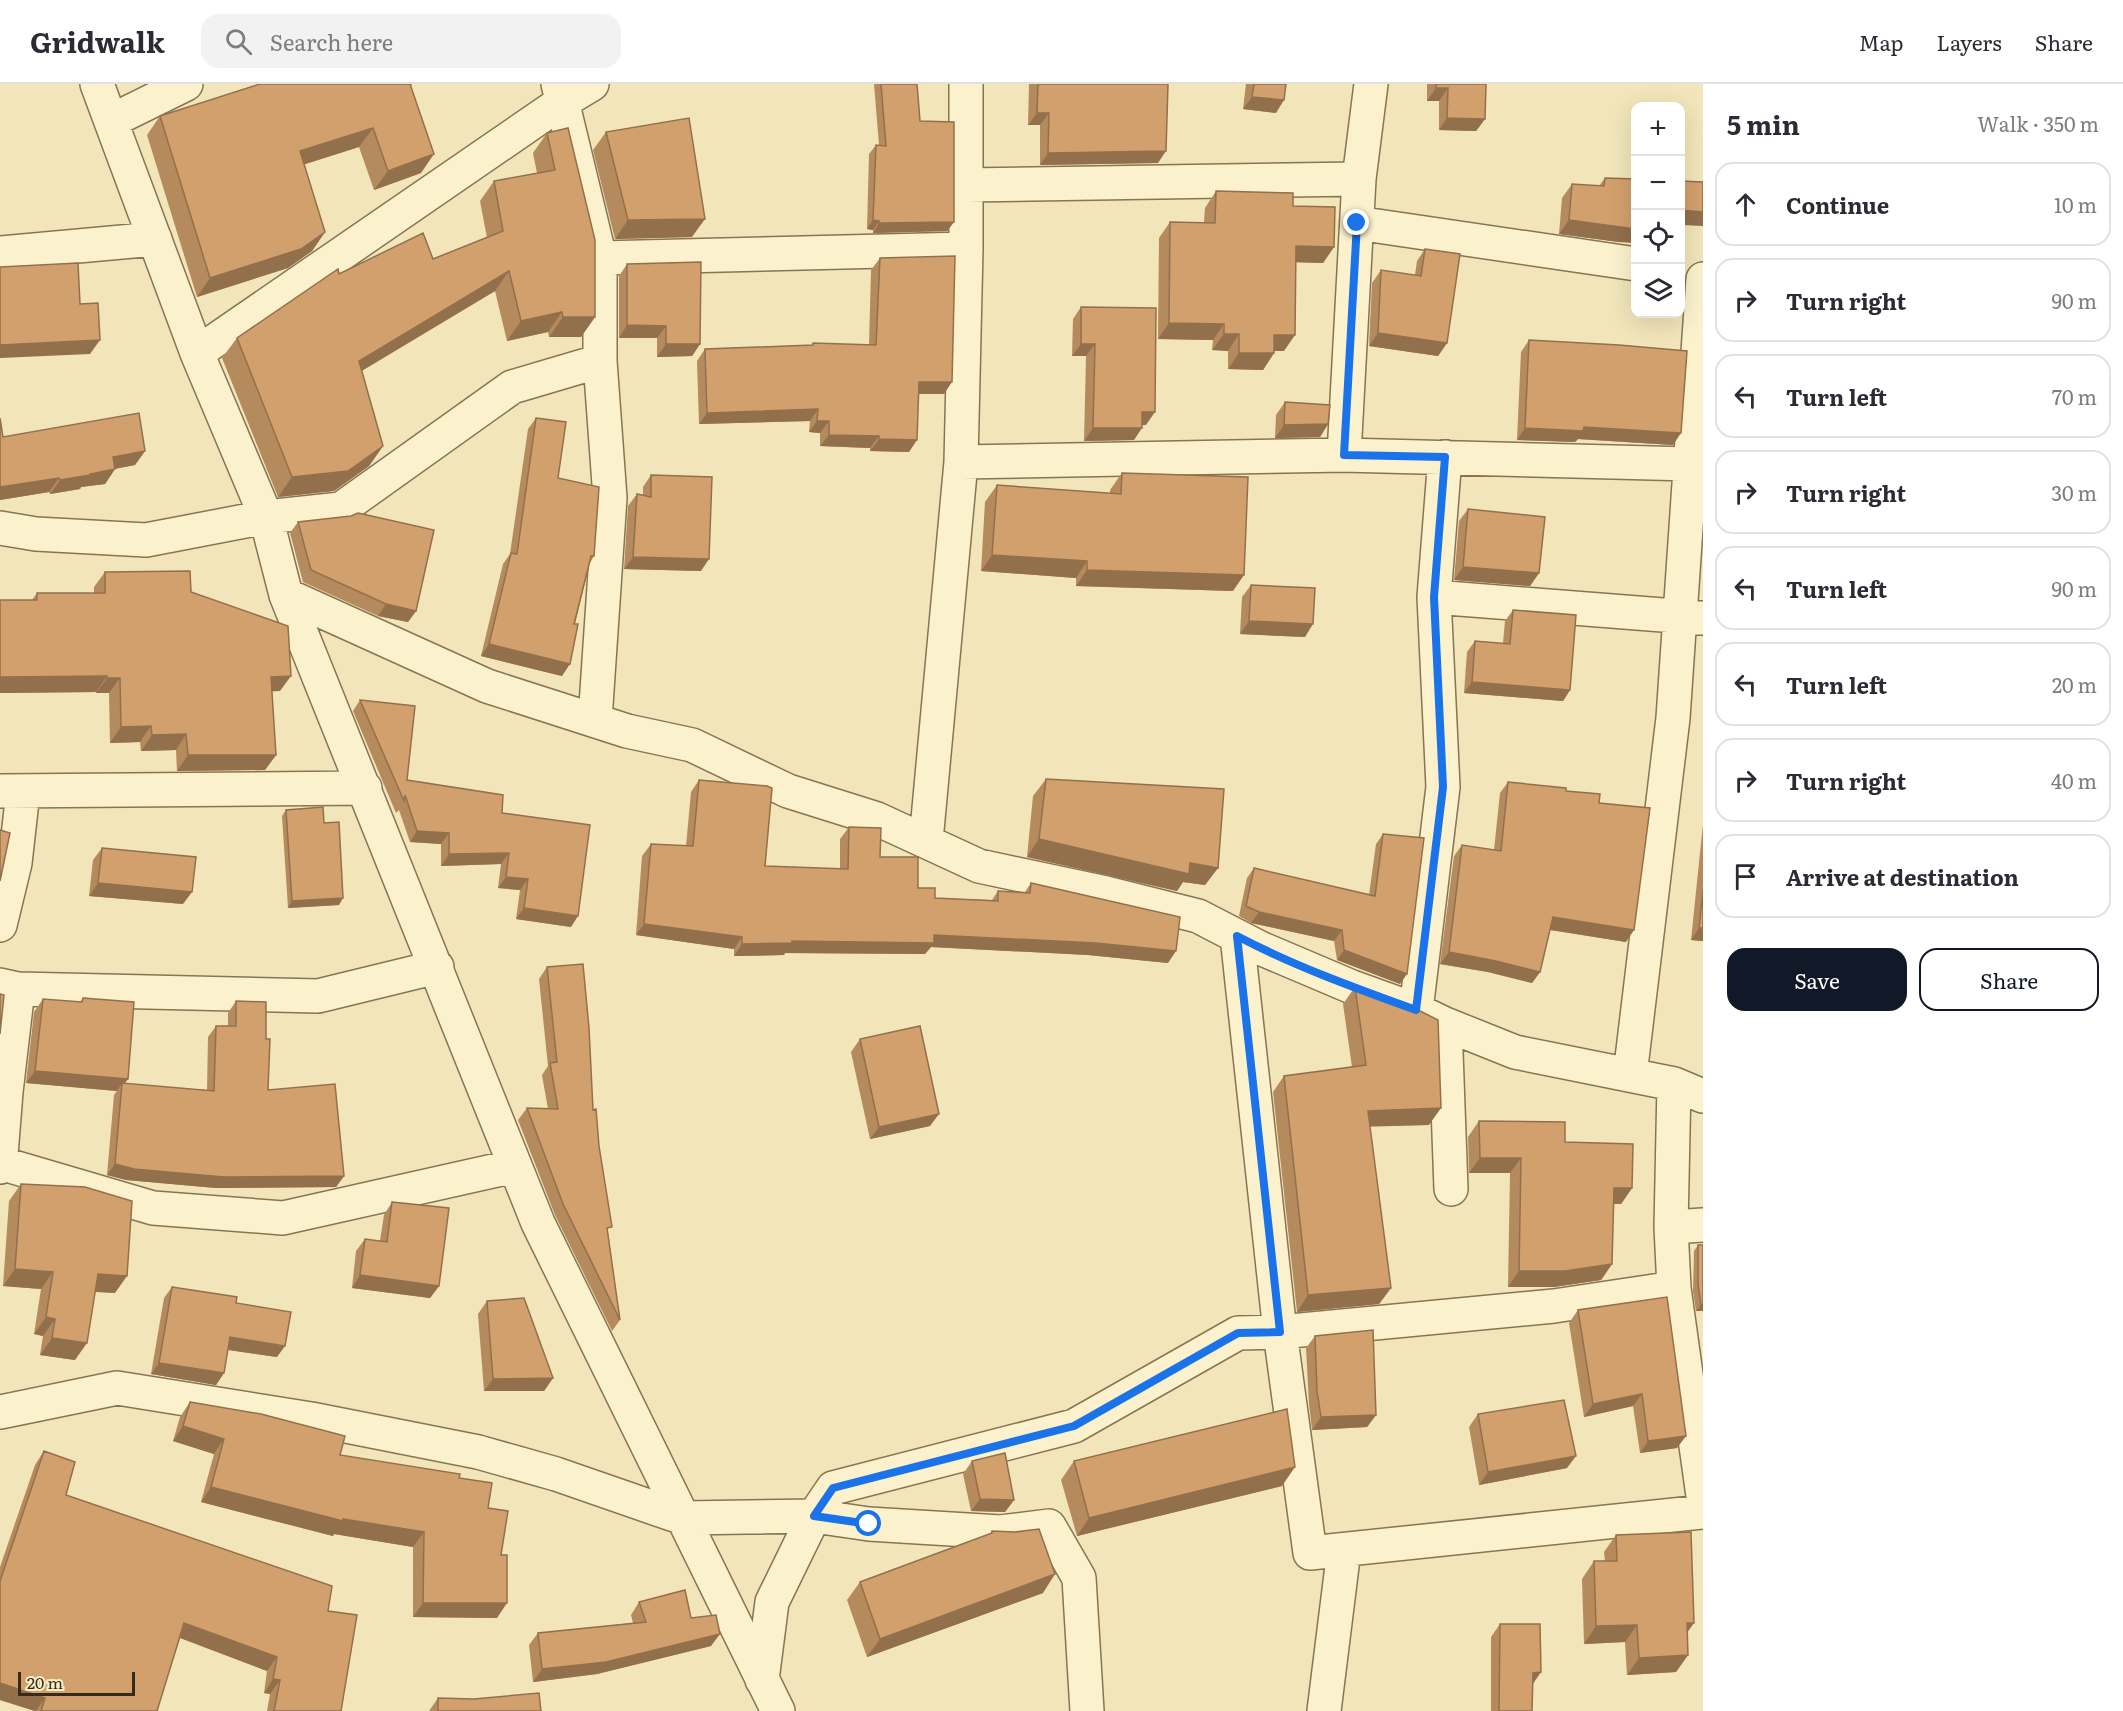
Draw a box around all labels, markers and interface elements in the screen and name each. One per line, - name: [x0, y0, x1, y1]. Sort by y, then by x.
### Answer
- search box: [201, 14, 621, 68]
- text: Gridwalk: [30, 20, 165, 62]
- icon: search: [222, 25, 255, 58]
- text: Search here: [270, 25, 393, 58]
- text: Map: [1859, 26, 1904, 57]
- text: Layers: [1937, 26, 2002, 57]
- text: Share: [2035, 26, 2093, 57]
- map controls: [1631, 102, 1685, 318]
- button: +: [1631, 102, 1685, 156]
- text: 5 min: [1727, 104, 1800, 143]
- text: Walk · 350 m: [1977, 108, 2099, 138]
- button: −: [1631, 156, 1685, 210]
- icon: ahead: [1729, 188, 1762, 221]
- text: Continue: [1786, 188, 1889, 221]
- text: 10 m: [2054, 189, 2097, 219]
- route end: [1343, 209, 1369, 235]
- button: locate: [1631, 210, 1685, 264]
- button: layers: [1631, 264, 1685, 318]
- icon: right: [1729, 284, 1762, 317]
- text: Turn right: [1786, 284, 1906, 317]
- text: 90 m: [2052, 285, 2097, 315]
- icon: left: [1729, 380, 1762, 413]
- text: Turn left: [1786, 380, 1887, 413]
- text: 70 m: [2052, 381, 2097, 411]
- icon: right: [1729, 476, 1762, 509]
- text: Turn right: [1786, 476, 1906, 509]
- text: 30 m: [2051, 477, 2097, 507]
- icon: left: [1729, 572, 1762, 605]
- text: Turn left: [1786, 572, 1887, 605]
- text: 90 m: [2052, 573, 2097, 603]
- icon: left: [1729, 668, 1762, 701]
- text: Turn left: [1786, 668, 1887, 701]
- text: 20 m: [2052, 669, 2097, 699]
- icon: right: [1729, 764, 1762, 797]
- text: Turn right: [1786, 764, 1906, 797]
- text: 40 m: [2051, 765, 2097, 795]
- icon: arrive: [1729, 860, 1762, 893]
- text: Arrive at destination: [1786, 860, 2019, 893]
- button: Save: [1727, 948, 1907, 1011]
- button: Share: [1919, 948, 2099, 1011]
- route start: [855, 1510, 881, 1536]
- scale bar: [18, 1669, 135, 1696]
- text: 20 m: [27, 1670, 63, 1694]

